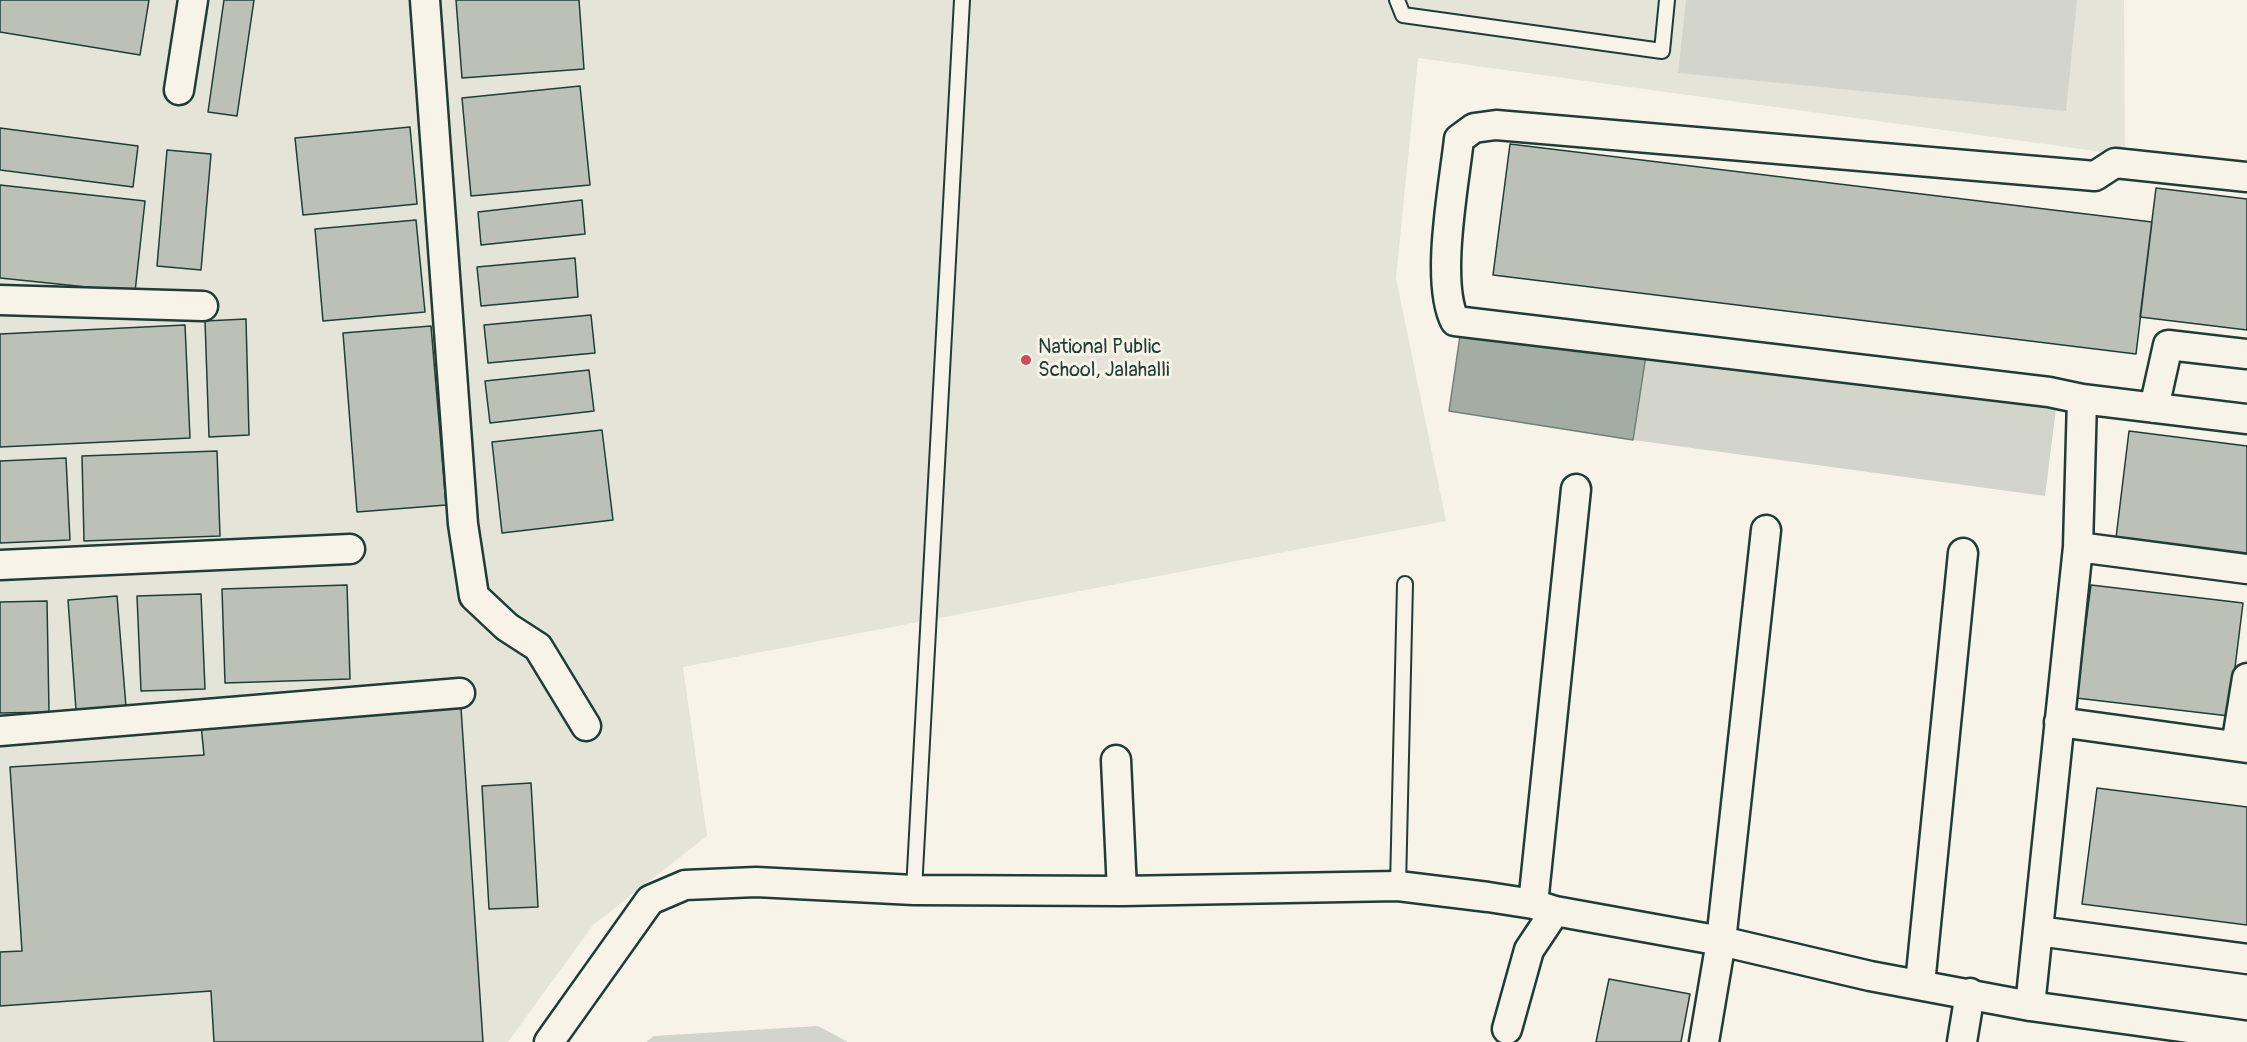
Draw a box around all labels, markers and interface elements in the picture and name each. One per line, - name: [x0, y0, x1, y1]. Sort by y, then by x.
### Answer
- place label: National Public School, Jalahalli: [1038, 336, 1170, 383]
- marker: National Public School, Jalahalli: [1019, 353, 1033, 367]

